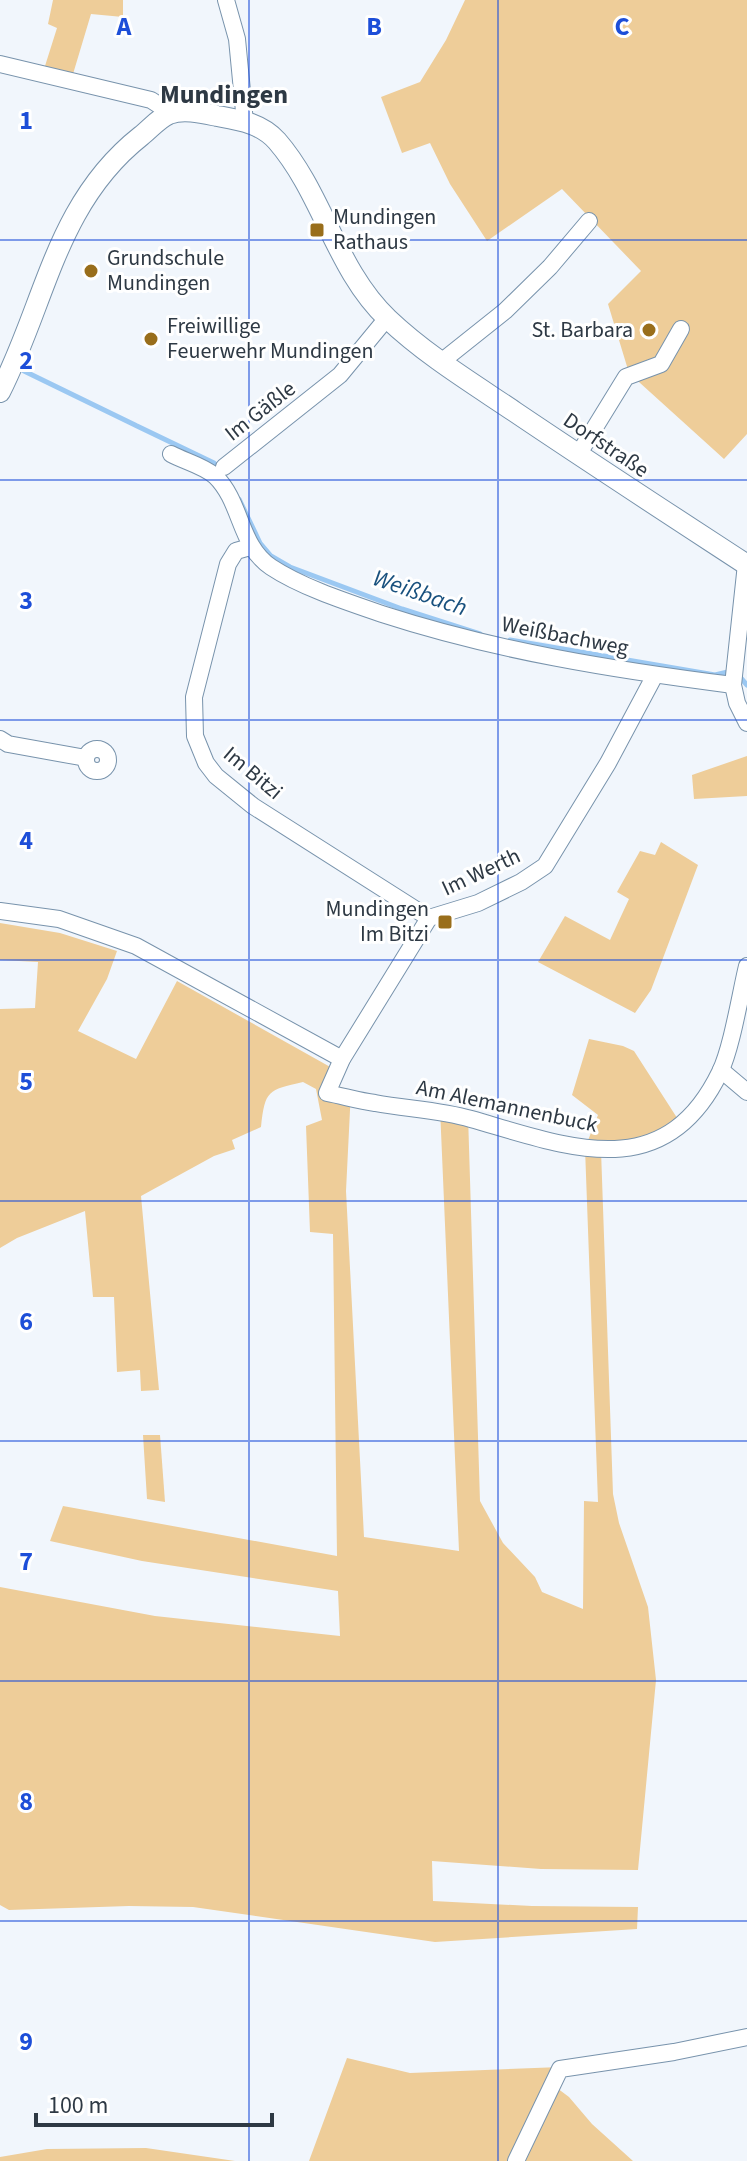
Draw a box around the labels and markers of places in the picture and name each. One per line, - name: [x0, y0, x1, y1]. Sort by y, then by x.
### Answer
- place label: Mundingen Rathaus: [333, 201, 436, 258]
- marker: Mundingen Rathaus: [308, 221, 326, 239]
- place label: Grundschule Mundingen: [107, 242, 224, 299]
- marker: Grundschule Mundingen: [82, 262, 100, 280]
- place label: Freiwillige Feuerwehr Mundingen: [167, 310, 373, 367]
- place label: St. Barbara: [532, 314, 633, 346]
- marker: St. Barbara: [640, 321, 658, 339]
- marker: Freiwillige Feuerwehr Mundingen: [142, 330, 160, 348]
- place label: Mundingen Im Bitzi: [326, 893, 429, 950]
- marker: Mundingen Im Bitzi: [436, 913, 454, 931]

